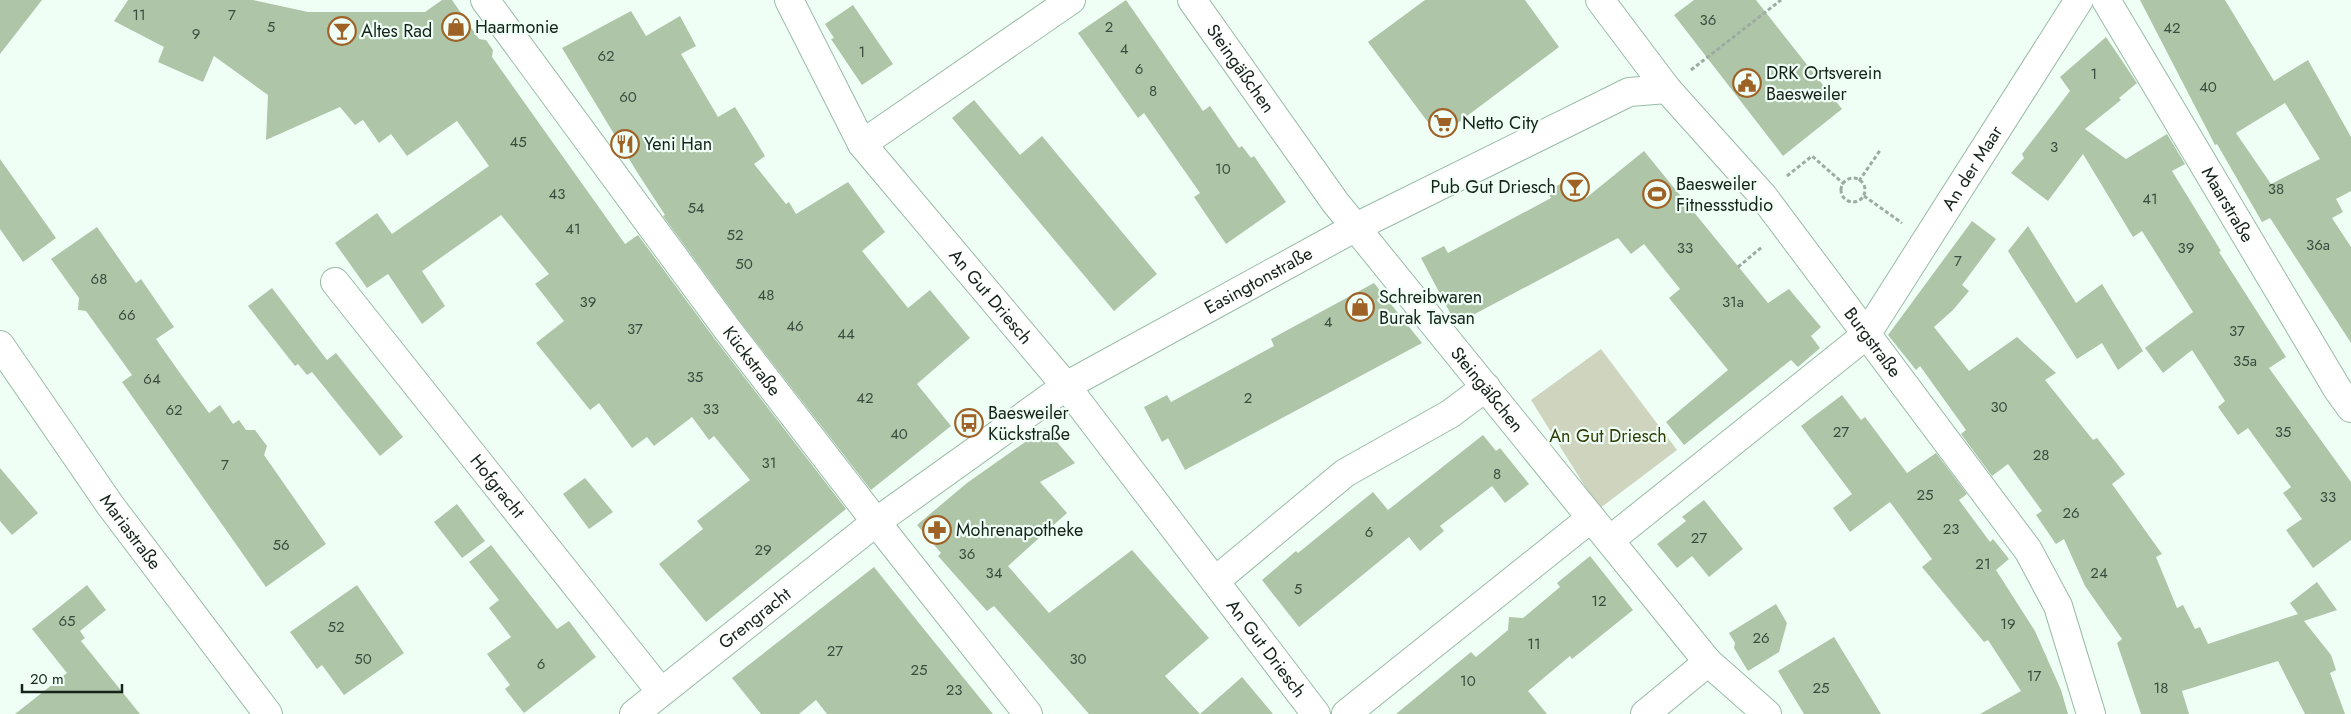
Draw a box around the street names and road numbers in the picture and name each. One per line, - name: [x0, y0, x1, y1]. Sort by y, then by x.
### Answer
- street label: Steingäßchen: [1200, 19, 1281, 118]
- street label: An der Maar: [1936, 120, 2009, 215]
- street label: Maarstraße: [2195, 162, 2260, 247]
- street label: Easingtonstraße: [1200, 240, 1317, 321]
- street label: An Gut Driesch: [943, 243, 1038, 350]
- street label: Burgstraße: [1838, 302, 1907, 383]
- street label: Kückstraße: [716, 321, 787, 402]
- street label: Steingäßchen: [1444, 341, 1530, 438]
- street label: Hofgracht: [464, 449, 531, 524]
- street label: Mariastraße: [93, 489, 168, 575]
- street label: Grengracht: [713, 581, 797, 655]
- street label: An Gut Driesch: [1220, 594, 1312, 703]

